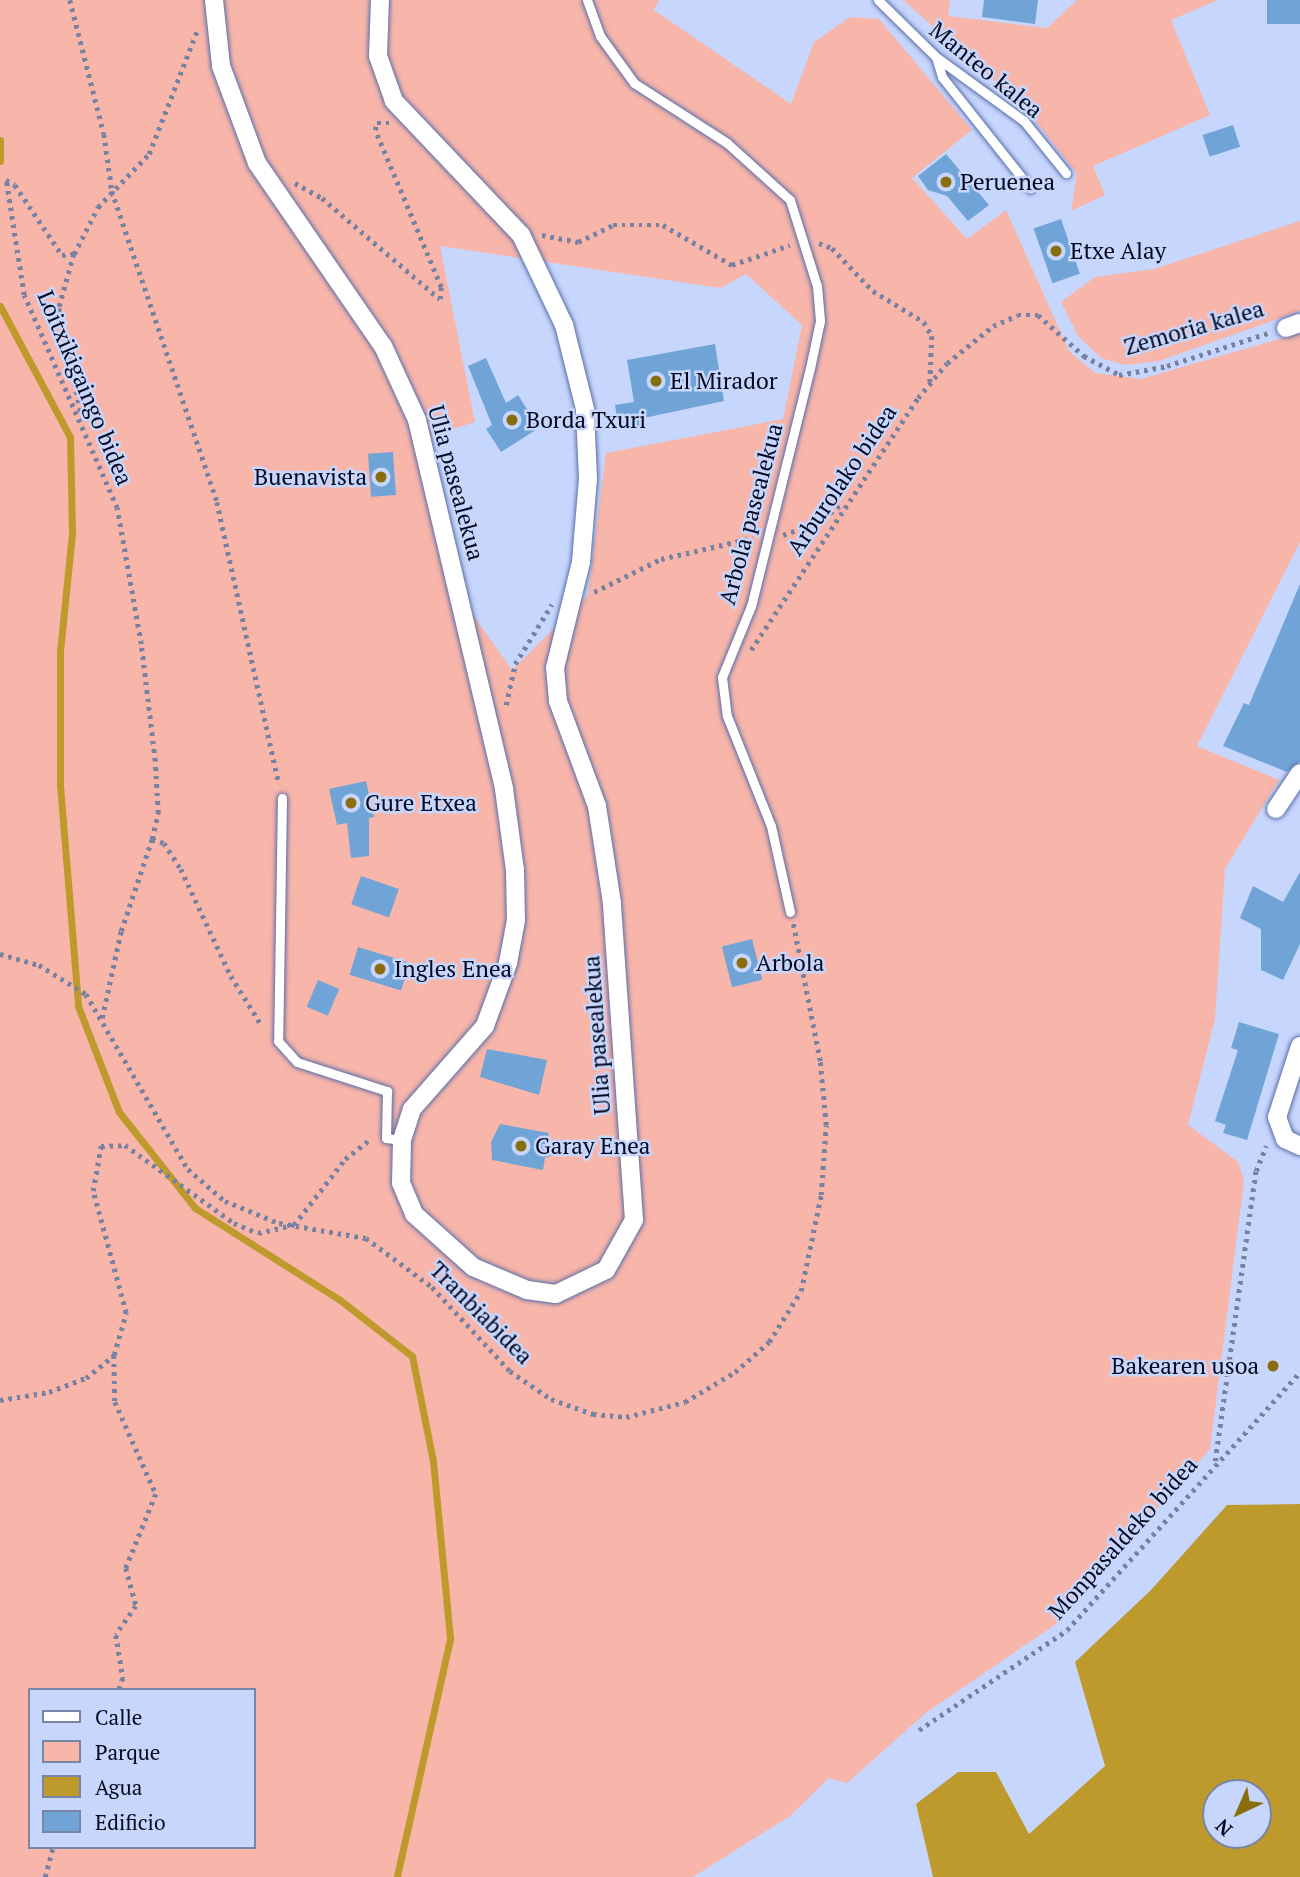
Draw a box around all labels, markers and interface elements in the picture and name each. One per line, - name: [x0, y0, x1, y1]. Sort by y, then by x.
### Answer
- street label: Manteo kalea: [924, 16, 1048, 124]
- place label: Peruenea: [960, 168, 1055, 196]
- marker: Peruenea: [938, 174, 954, 190]
- place label: Etxe Alay: [1070, 237, 1167, 265]
- marker: Etxe Alay: [1048, 243, 1064, 259]
- street label: Loitxikigaingo bidea: [32, 287, 138, 489]
- street label: Zemoria kalea: [1121, 295, 1267, 361]
- place label: El Mirador: [670, 367, 778, 395]
- marker: El Mirador: [648, 373, 664, 389]
- street label: Arburolako bidea: [781, 399, 903, 561]
- street label: Ulia pasealekua: [422, 402, 490, 564]
- place label: Borda Txuri: [526, 406, 646, 434]
- marker: Borda Txuri: [504, 412, 520, 428]
- street label: Arbola pasealekua: [713, 420, 789, 608]
- place label: Buenavista: [254, 463, 367, 491]
- marker: Buenavista: [373, 469, 389, 485]
- place label: Gure Etxea: [365, 789, 477, 817]
- marker: Gure Etxea: [343, 795, 359, 811]
- place label: Arbola: [756, 949, 824, 977]
- place label: Ingles Enea: [394, 955, 512, 983]
- street label: Ulia pasealekua: [578, 955, 616, 1115]
- marker: Arbola: [734, 955, 750, 971]
- marker: Ingles Enea: [372, 961, 388, 977]
- place label: Garay Enea: [535, 1132, 650, 1160]
- marker: Garay Enea: [513, 1138, 529, 1154]
- street label: Tranbiabidea: [424, 1256, 538, 1370]
- place label: Bakearen usoa: [1111, 1352, 1259, 1380]
- marker: Bakearen usoa: [1265, 1358, 1281, 1374]
- street label: Monpasaldeko bidea: [1043, 1451, 1203, 1625]
- legend: [28, 1688, 256, 1849]
- text: Calle: [95, 1703, 142, 1731]
- text: Parque: [95, 1738, 160, 1766]
- text: Agua: [95, 1773, 142, 1801]
- north arrow: [1202, 1779, 1272, 1849]
- text: Edificio: [95, 1808, 166, 1836]
- text: N: [1210, 1814, 1237, 1842]

